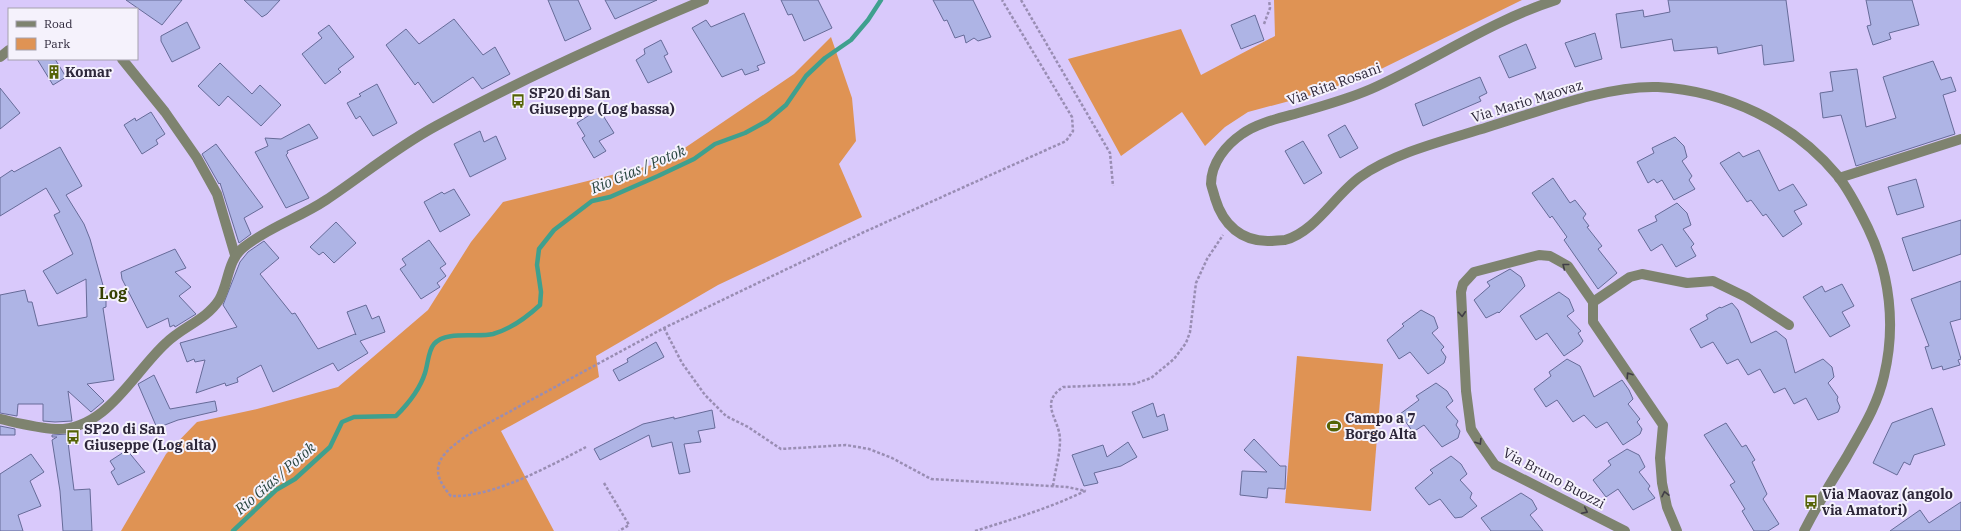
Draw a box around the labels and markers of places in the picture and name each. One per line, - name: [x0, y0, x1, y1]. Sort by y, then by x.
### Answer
- place label: Komar: [65, 63, 112, 81]
- building icon: Komar: [46, 64, 62, 80]
- place label: SP20 di San Giuseppe (Log bassa): [529, 84, 675, 118]
- bus stop icon: SP20 di San Giuseppe (Log bassa): [510, 93, 526, 109]
- place label: Campo a 7 Borgo Alta: [1345, 409, 1417, 443]
- sports icon: Campo a 7 Borgo Alta: [1326, 418, 1342, 434]
- place label: SP20 di San Giuseppe (Log alta): [84, 420, 217, 454]
- bus stop icon: SP20 di San Giuseppe (Log alta): [65, 429, 81, 445]
- place label: Via Maovaz (angolo via Amatori): [1822, 485, 1953, 519]
- bus stop icon: Via Maovaz (angolo via Amatori): [1803, 494, 1819, 510]

